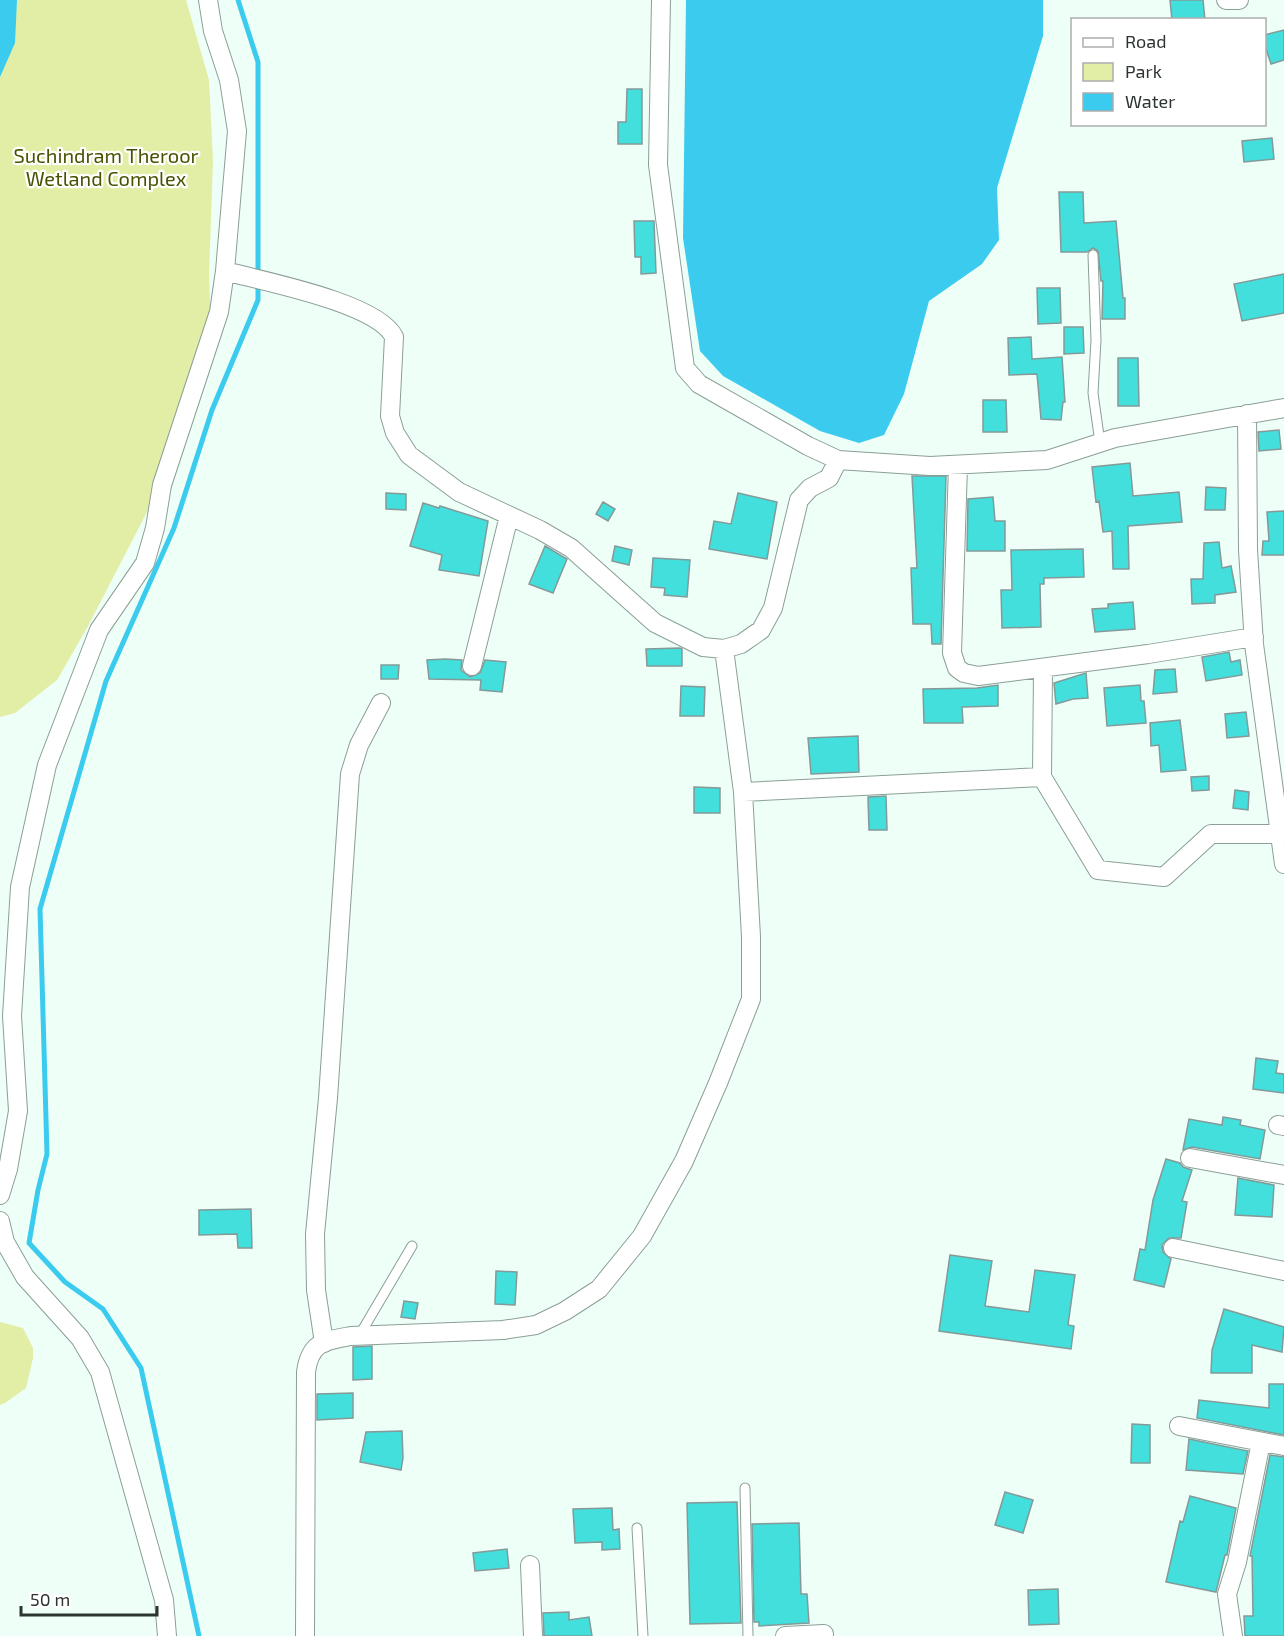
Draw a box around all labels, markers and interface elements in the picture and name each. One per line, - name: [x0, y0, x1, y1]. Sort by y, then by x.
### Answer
- legend: [1071, 18, 1266, 126]
- text: Road: [1125, 30, 1166, 52]
- text: Park: [1125, 60, 1162, 82]
- text: Water: [1125, 90, 1175, 112]
- park label: Suchindram Theroor Wetland Complex: [13, 143, 199, 190]
- scale bar: [21, 1579, 158, 1617]
- text: 50 m: [30, 1588, 70, 1610]

